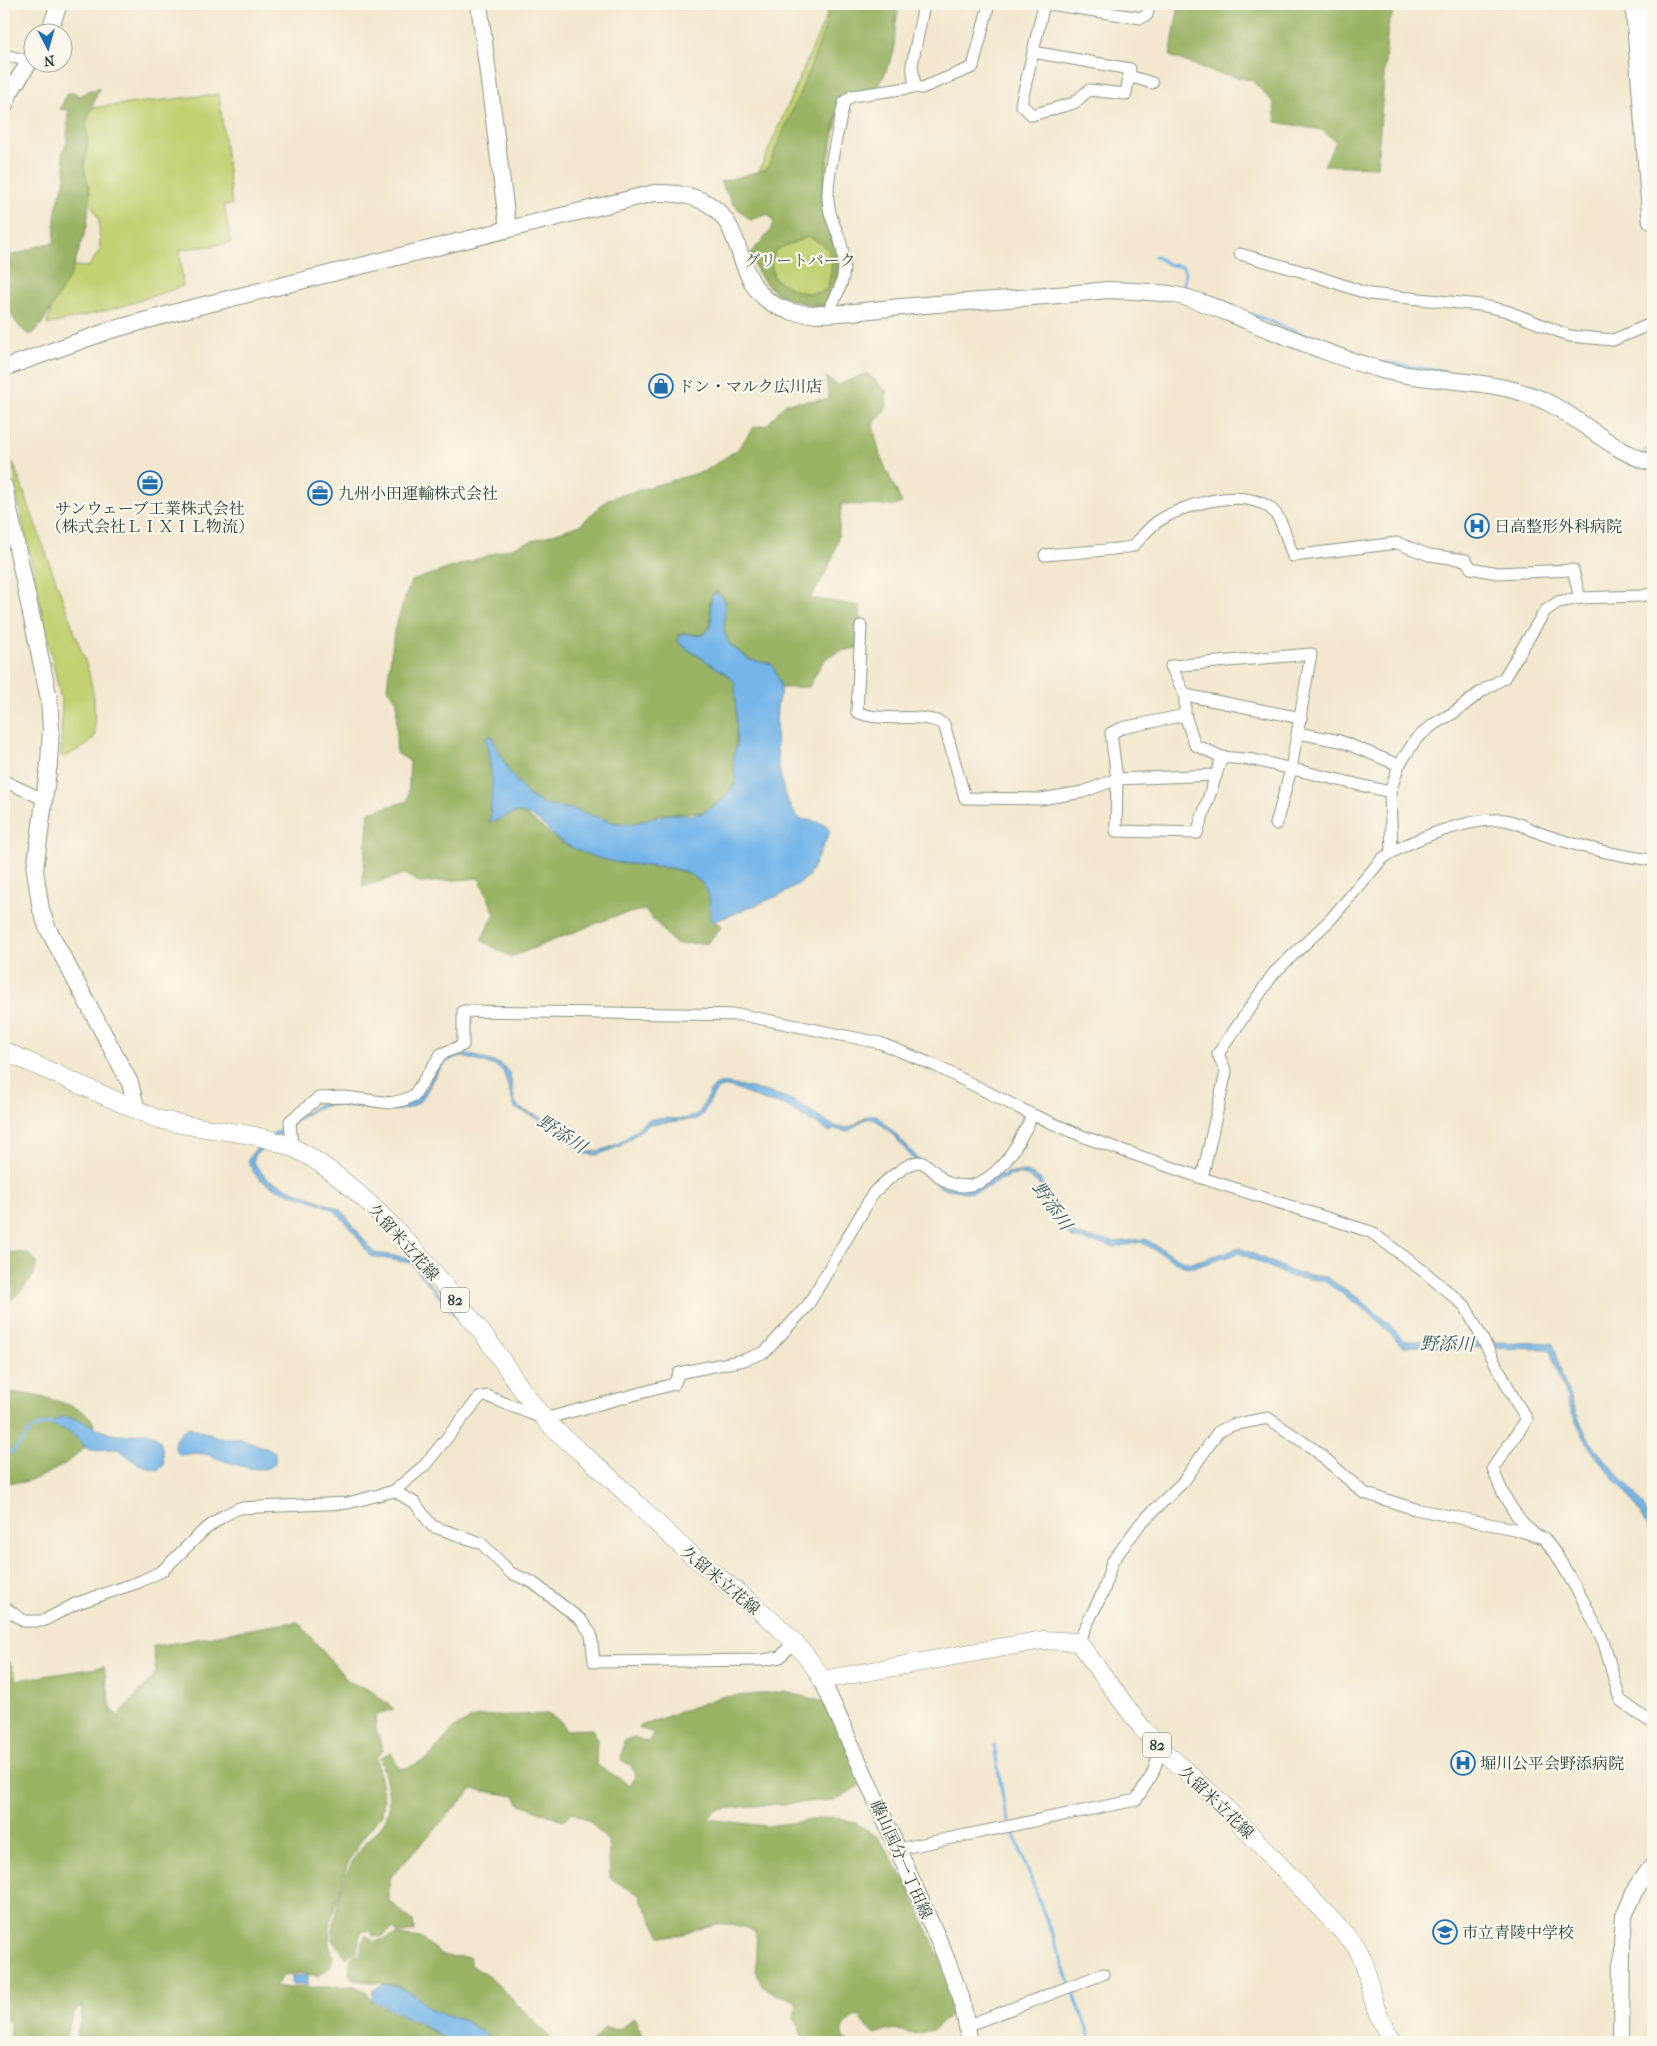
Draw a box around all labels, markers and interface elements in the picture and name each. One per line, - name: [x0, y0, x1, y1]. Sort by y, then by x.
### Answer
- north arrow: [22, 22, 72, 72]
- text: N: [43, 51, 55, 69]
- park label: グリートパーク: [744, 251, 856, 270]
- shop icon: ドン・マルク広川店: [648, 373, 674, 399]
- place label: ドン・マルク広川店: [678, 377, 822, 396]
- office icon: サンウェーブ工業株式会社 （株式会社ＬＩＸＩＬ物流）: [137, 470, 163, 496]
- office icon: 九州小田運輸株式会社: [307, 480, 333, 506]
- place label: 九州小田運輸株式会社: [338, 484, 498, 503]
- place label: サンウェーブ工業株式会社 （株式会社ＬＩＸＩＬ物流）: [46, 499, 254, 536]
- hospital icon: 日高整形外科病院: [1464, 513, 1490, 539]
- place label: 日高整形外科病院: [1494, 517, 1622, 536]
- water label: 野添川: [533, 1111, 592, 1159]
- water label: 野添川: [1028, 1178, 1077, 1236]
- street label: 久留米立花線: [364, 1200, 443, 1284]
- road number: 82: [441, 1288, 469, 1312]
- water label: 野添川: [1420, 1334, 1476, 1356]
- street label: 久留米立花線: [678, 1542, 764, 1619]
- road number: 82: [1143, 1732, 1171, 1758]
- hospital icon: 堀川公平会野添病院: [1450, 1750, 1476, 1776]
- place label: 堀川公平会野添病院: [1480, 1754, 1624, 1773]
- street label: 久留米立花線: [1176, 1762, 1258, 1843]
- street label: 藤山国分一丁田線: [867, 1797, 936, 1922]
- school or university icon: 市立青陵中学校: [1432, 1919, 1458, 1945]
- place label: 市立青陵中学校: [1462, 1923, 1574, 1942]

